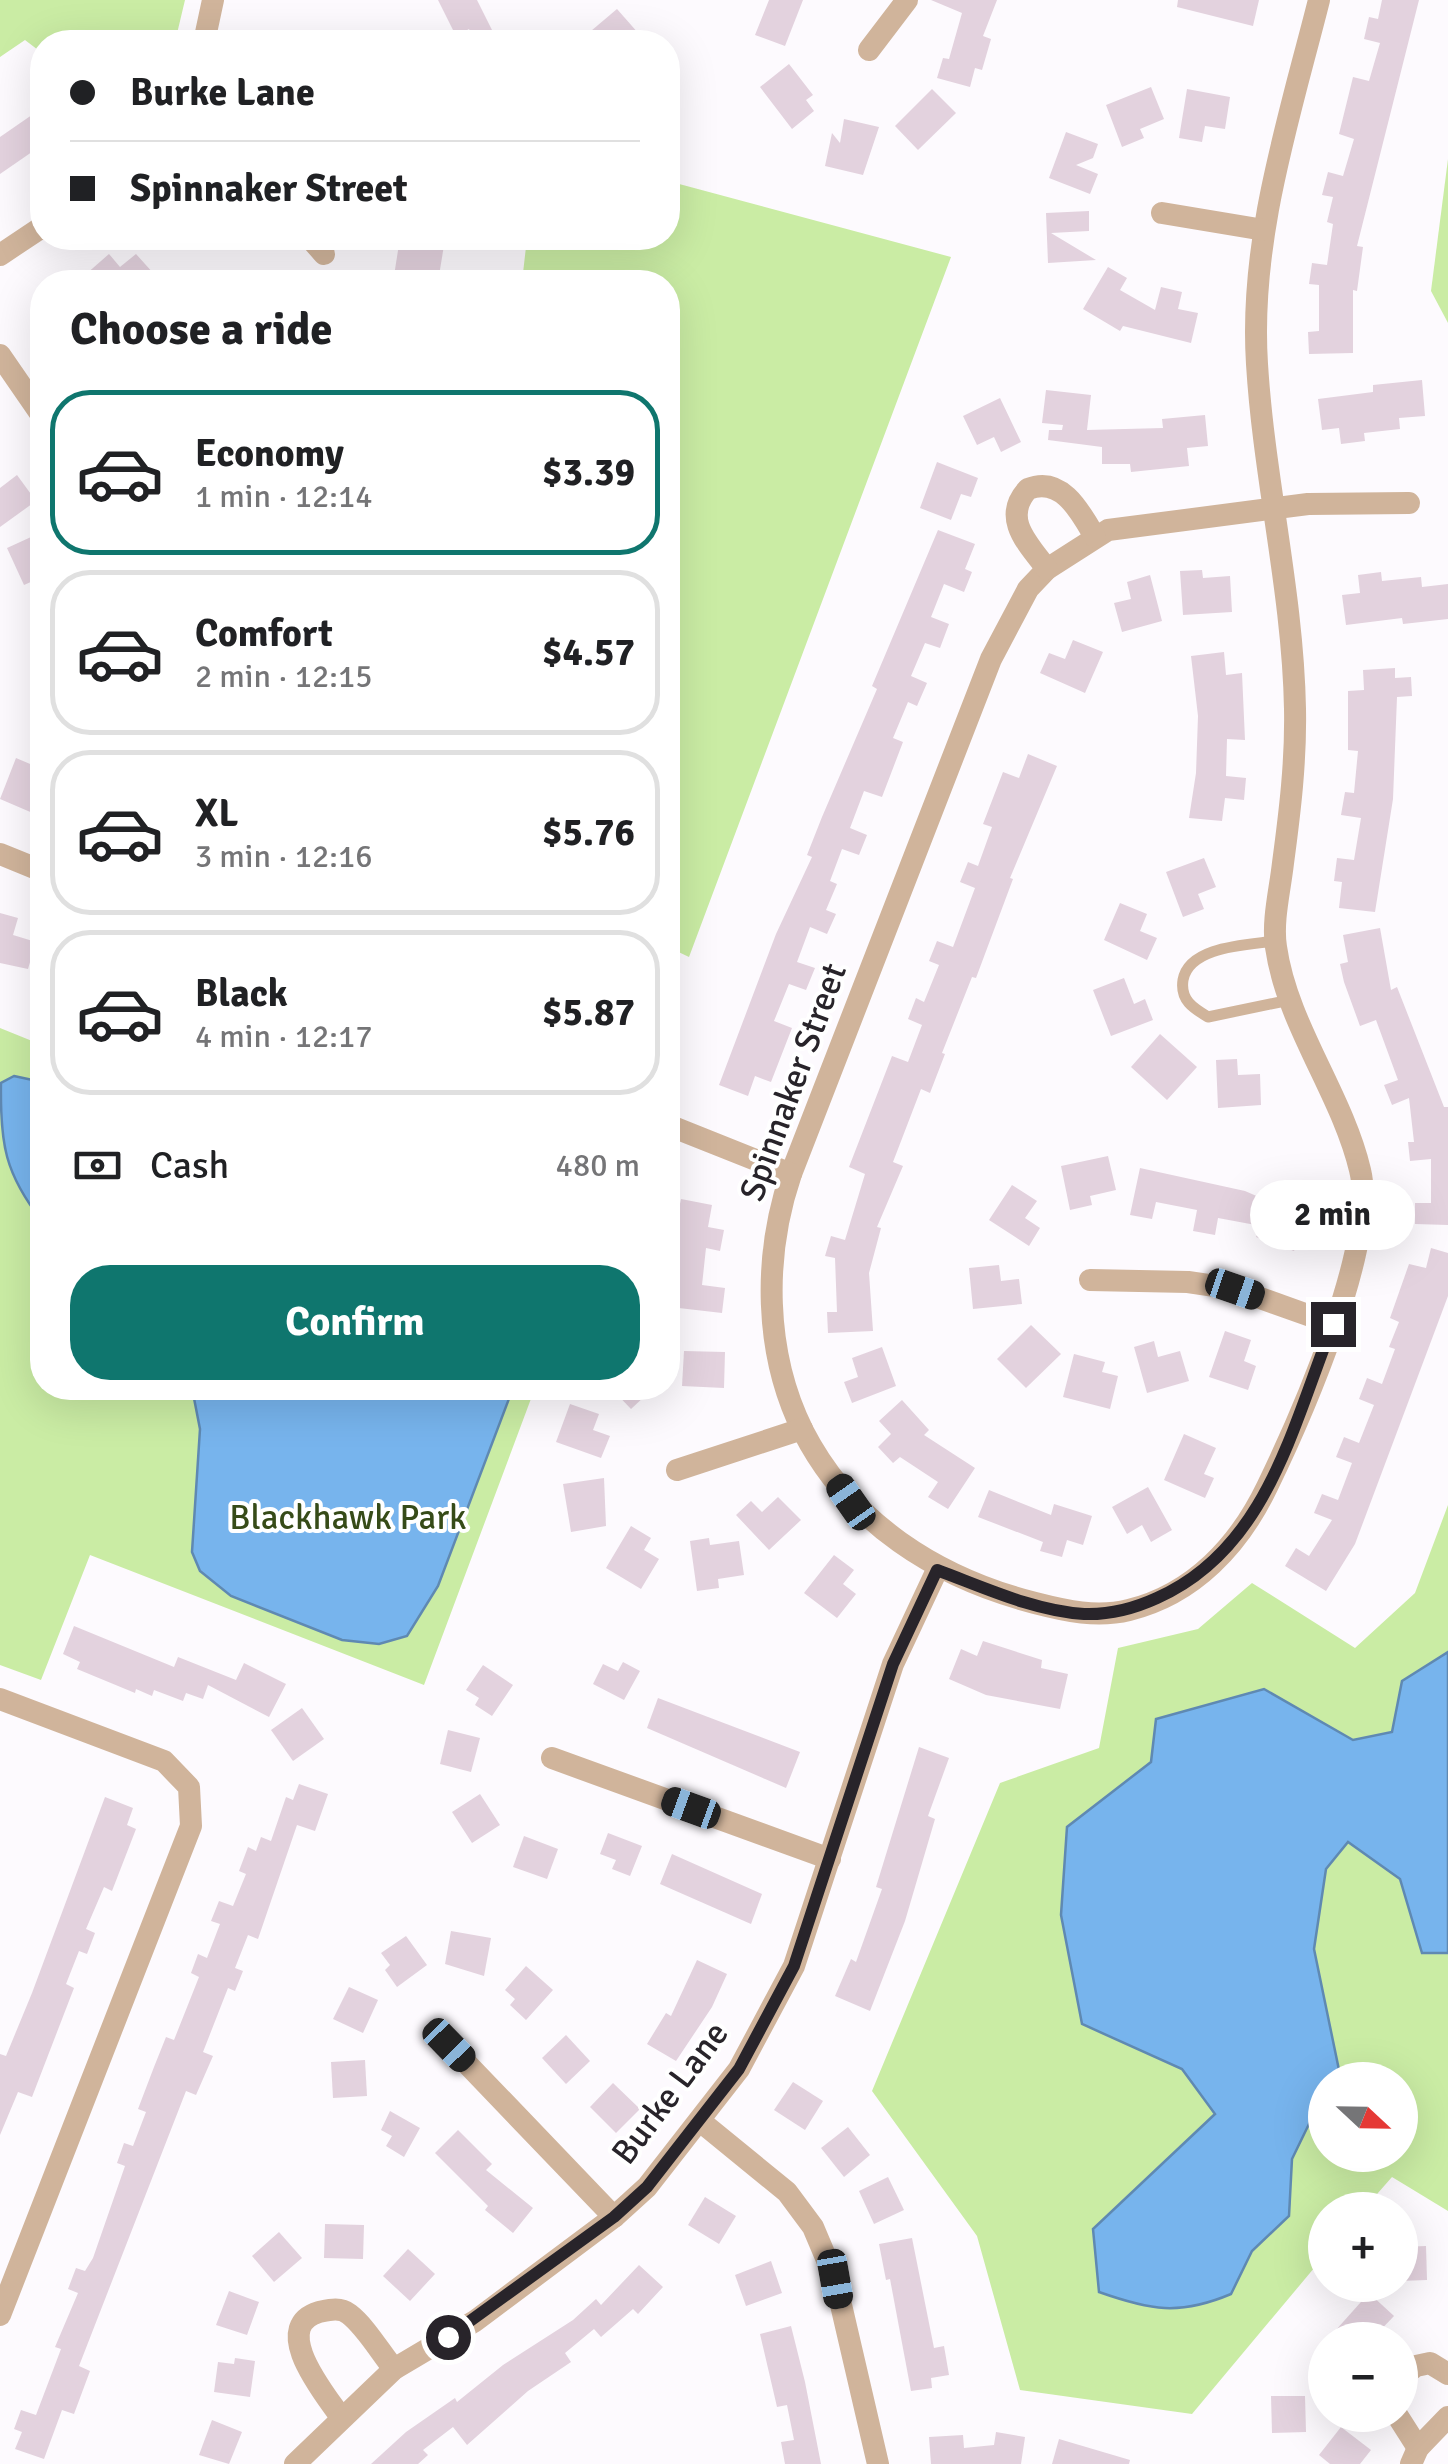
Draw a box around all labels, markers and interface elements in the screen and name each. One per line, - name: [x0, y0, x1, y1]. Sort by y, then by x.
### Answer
- text: Burke Lane: [130, 69, 315, 116]
- text: Spinnaker Street: [130, 165, 407, 212]
- text: Choose a ride: [70, 302, 333, 357]
- icon: car: [75, 428, 165, 518]
- text: Economy: [195, 430, 344, 477]
- text: $3.39: [542, 449, 635, 496]
- text: 1 min · 12:14: [195, 477, 373, 516]
- icon: car: [75, 608, 165, 698]
- text: Comfort: [195, 610, 333, 657]
- text: $4.57: [542, 629, 635, 676]
- text: 2 min · 12:15: [195, 657, 373, 696]
- icon: car: [75, 788, 165, 878]
- text: XL: [195, 790, 238, 837]
- text: $5.76: [542, 809, 635, 856]
- text: 3 min · 12:16: [195, 837, 373, 876]
- street label: Spinnaker Street: [730, 957, 856, 1207]
- icon: car: [75, 968, 165, 1058]
- text: Black: [195, 970, 288, 1017]
- text: $5.87: [542, 989, 635, 1036]
- text: 4 min · 12:17: [195, 1017, 373, 1056]
- icon: cash: [70, 1138, 125, 1193]
- text: Cash: [150, 1142, 229, 1189]
- text: 480 m: [556, 1146, 640, 1185]
- callout: 2 min: [1250, 1179, 1416, 1249]
- text: 2 min: [1294, 1195, 1371, 1234]
- button: Confirm: [70, 1265, 640, 1380]
- car: [1202, 1265, 1268, 1313]
- route end: [1311, 1302, 1356, 1347]
- car: [822, 1469, 880, 1535]
- park label: Blackhawk Park: [229, 1496, 467, 1539]
- car: [658, 1784, 724, 1832]
- car: [417, 2013, 481, 2077]
- street label: Burke Lane: [602, 2013, 738, 2173]
- north arrow: [1308, 2062, 1418, 2172]
- map controls: [1308, 2062, 1418, 2432]
- button: +: [1308, 2192, 1418, 2302]
- car: [815, 2247, 855, 2311]
- route start: [426, 2315, 471, 2360]
- button: −: [1308, 2322, 1418, 2432]

